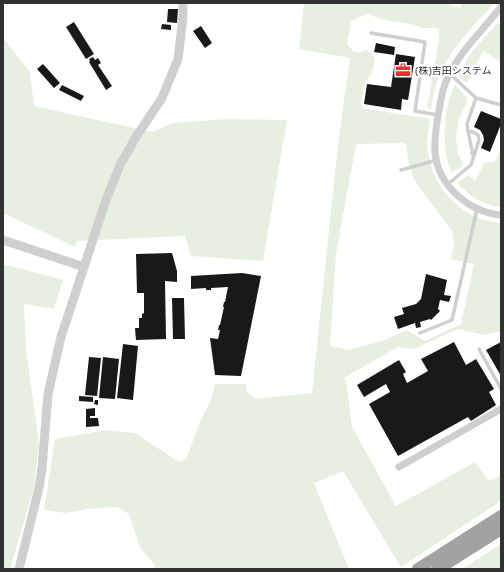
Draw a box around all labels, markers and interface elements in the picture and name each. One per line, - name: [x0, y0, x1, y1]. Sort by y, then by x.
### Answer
- office icon: (株)吉田システム: [394, 61, 412, 79]
- place label: (株)吉田システム: [415, 65, 491, 77]

